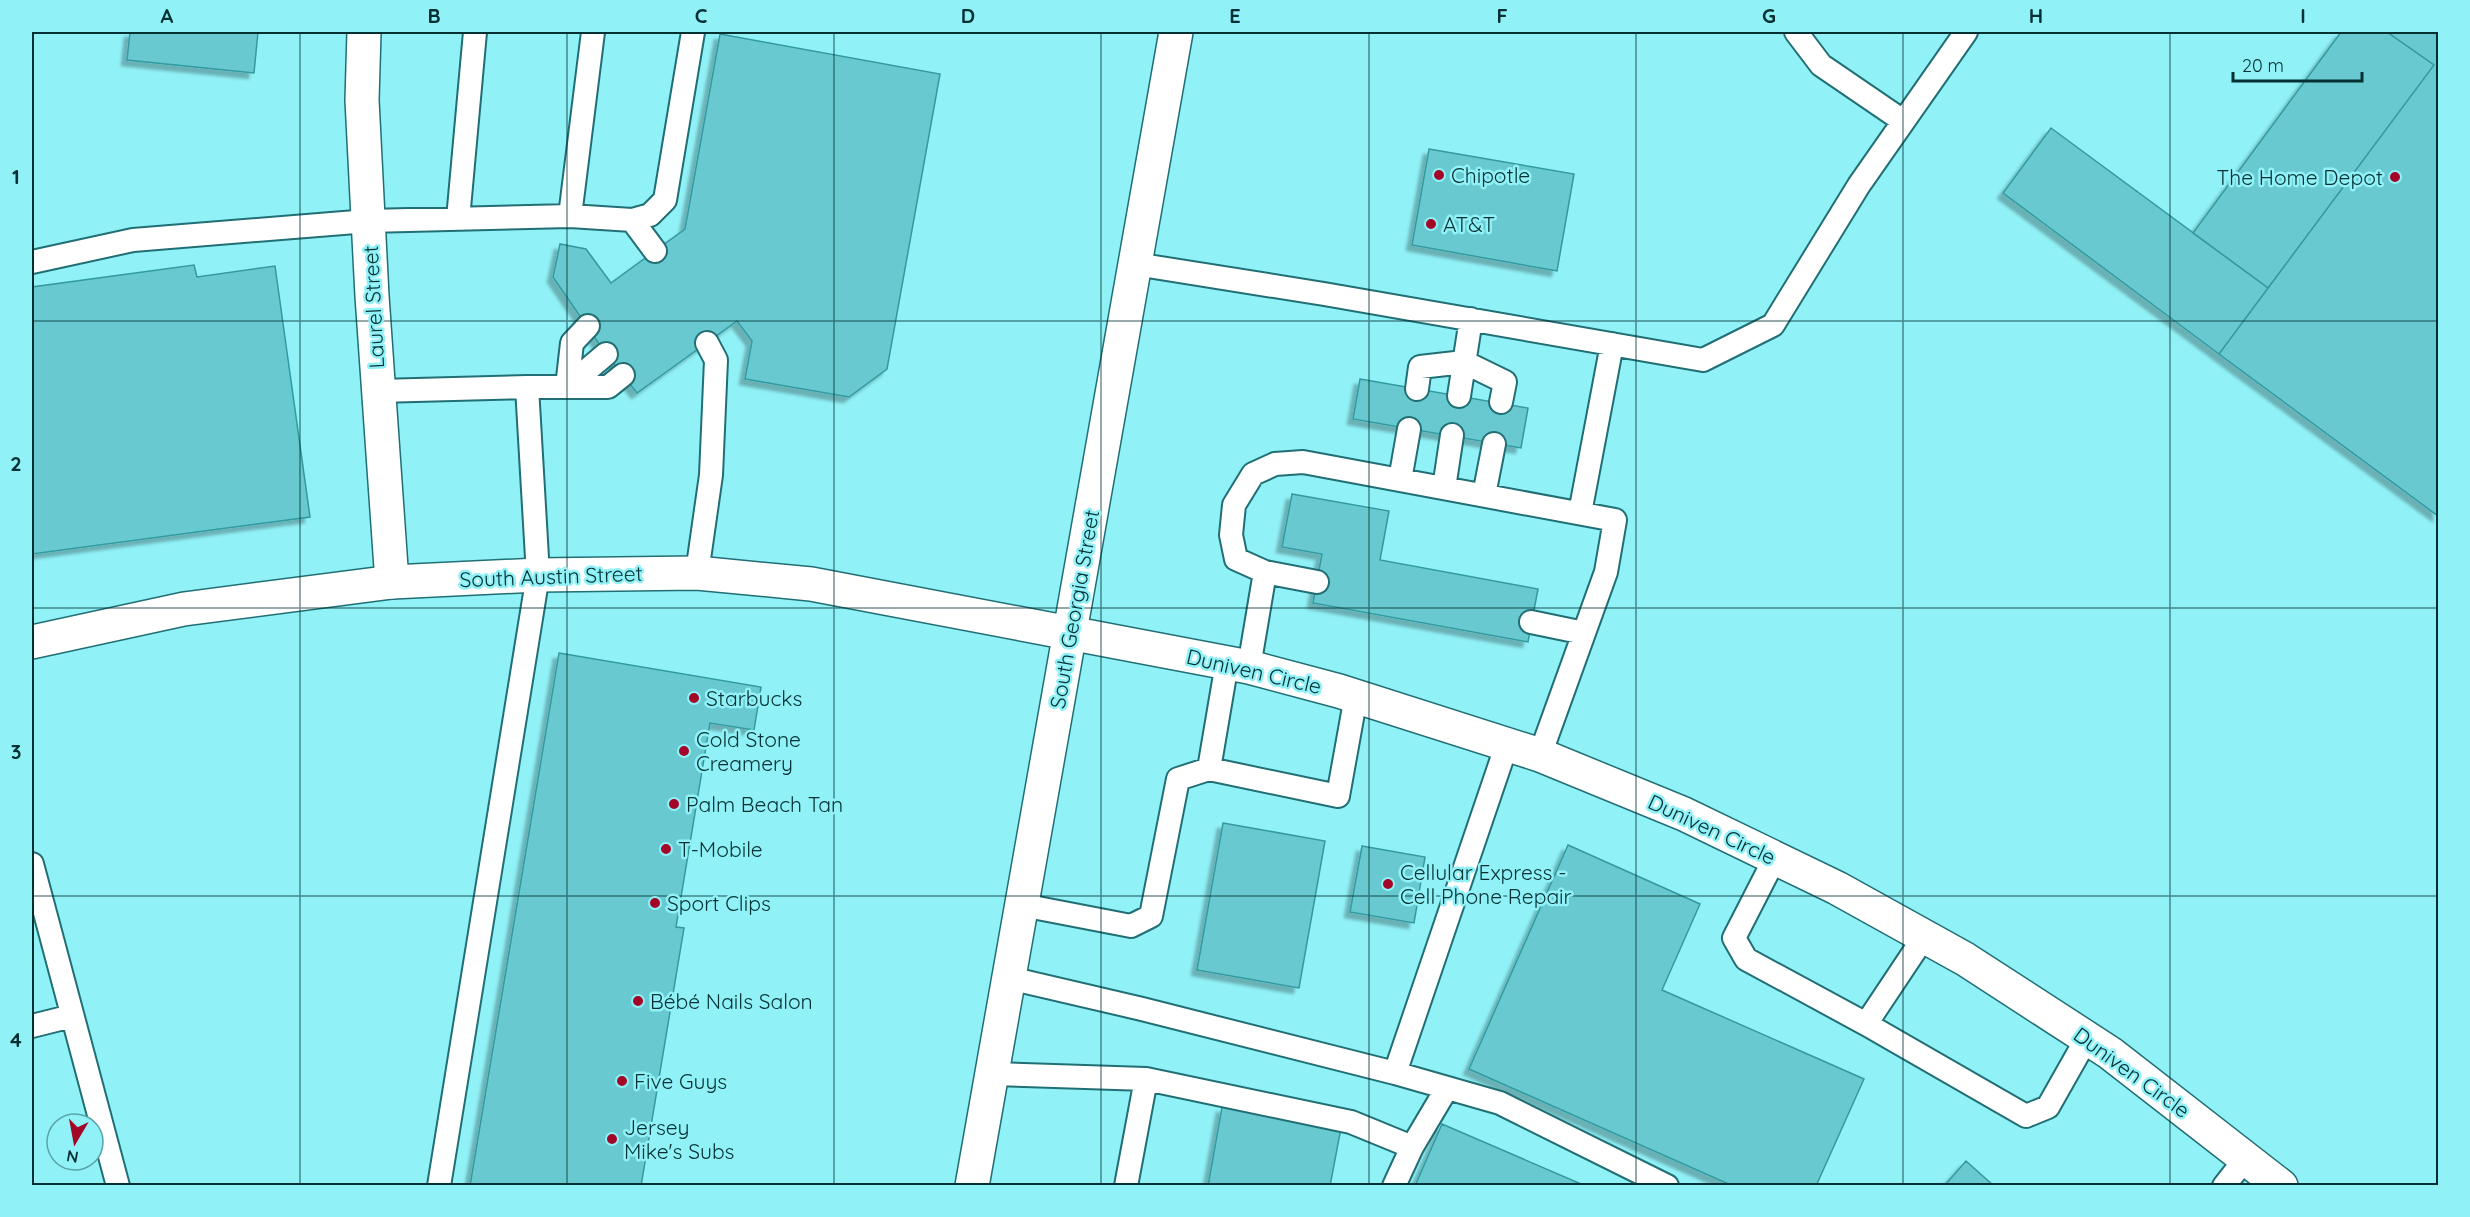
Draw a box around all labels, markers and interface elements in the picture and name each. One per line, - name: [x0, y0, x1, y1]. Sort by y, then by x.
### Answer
- text: A: [161, 3, 174, 28]
- text: B: [427, 3, 441, 28]
- text: C: [695, 3, 708, 28]
- text: D: [961, 3, 975, 28]
- text: E: [1229, 3, 1241, 28]
- text: F: [1496, 3, 1508, 28]
- text: G: [1762, 3, 1776, 28]
- text: H: [2029, 3, 2043, 28]
- text: I: [2300, 3, 2306, 28]
- scale bar: [2233, 45, 2362, 83]
- text: 20 m: [2242, 54, 2284, 77]
- place label: Chipotle: [1451, 162, 1530, 188]
- text: 1: [12, 164, 20, 189]
- place label: The Home Depot: [2217, 164, 2383, 190]
- marker: Chipotle: [1432, 168, 1446, 182]
- marker: The Home Depot: [2388, 170, 2402, 184]
- place label: AT&T: [1443, 211, 1495, 237]
- marker: AT&T: [1424, 217, 1438, 231]
- street label: Laurel Street: [357, 245, 389, 369]
- text: 2: [10, 451, 22, 476]
- street label: South Georgia Street: [1044, 507, 1104, 711]
- street label: South Austin Street: [459, 560, 643, 592]
- street label: Duniven Circle: [1184, 643, 1324, 699]
- place label: Starbucks: [706, 685, 802, 711]
- marker: Starbucks: [687, 691, 701, 705]
- place label: Cold Stone Creamery: [696, 726, 801, 776]
- text: 3: [11, 739, 21, 764]
- marker: Cold Stone Creamery: [677, 744, 691, 758]
- street label: Duniven Circle: [1644, 788, 1780, 870]
- place label: Palm Beach Tan: [686, 791, 843, 817]
- marker: Palm Beach Tan: [667, 797, 681, 811]
- place label: T-Mobile: [678, 836, 763, 862]
- marker: T-Mobile: [659, 842, 673, 856]
- place label: Cellular Express - Cell Phone Repair: [1400, 859, 1572, 909]
- marker: Cellular Express - Cell Phone Repair: [1381, 877, 1395, 891]
- place label: Sport Clips: [667, 890, 771, 916]
- marker: Sport Clips: [648, 896, 662, 910]
- place label: Bébé Nails Salon: [650, 988, 813, 1014]
- marker: Bébé Nails Salon: [631, 994, 645, 1008]
- street label: Duniven Circle: [2069, 1021, 2195, 1123]
- text: 4: [10, 1027, 22, 1052]
- place label: Five Guys: [634, 1068, 727, 1094]
- marker: Five Guys: [615, 1074, 629, 1088]
- north arrow: [45, 1112, 105, 1172]
- place label: Jersey Mike's Subs: [624, 1114, 734, 1164]
- marker: Jersey Mike's Subs: [605, 1132, 619, 1146]
- text: N: [65, 1146, 80, 1168]

